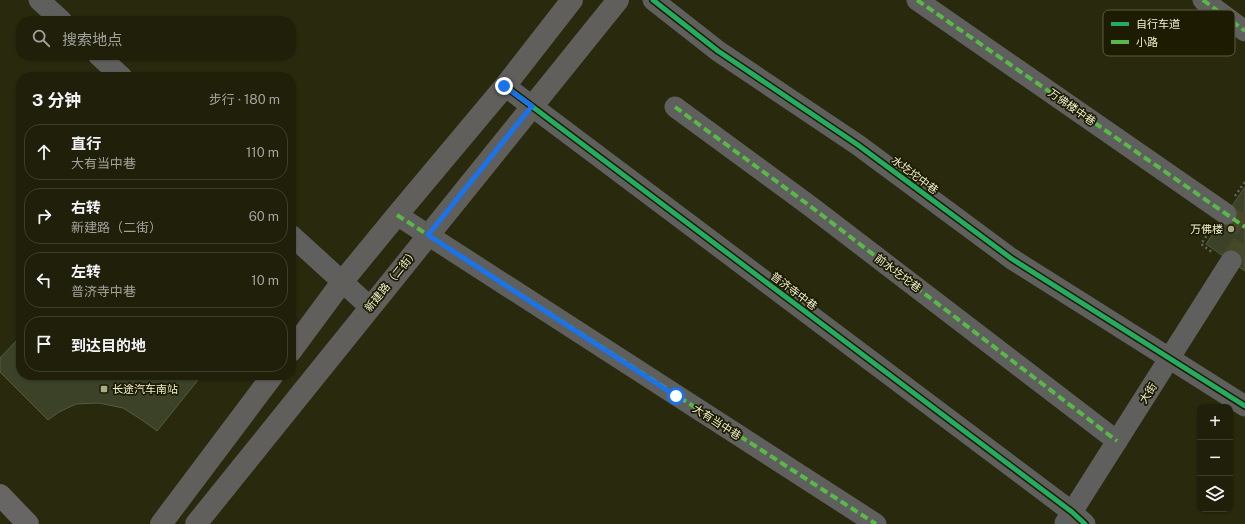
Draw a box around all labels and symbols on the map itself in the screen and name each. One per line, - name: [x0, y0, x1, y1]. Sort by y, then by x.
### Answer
- legend: [1103, 10, 1235, 56]
- text: 自行车道: [1136, 18, 1180, 30]
- text: 小路: [1136, 36, 1158, 48]
- route end: [495, 77, 513, 95]
- street label: 万佛楼中巷: [1046, 86, 1098, 128]
- street label: 水圪坨中巷: [889, 154, 941, 196]
- place label: 万佛楼: [1190, 223, 1223, 235]
- marker: 万佛楼: [1226, 224, 1236, 234]
- street label: 新建路（二街）: [362, 246, 420, 314]
- street label: 前水圪坨巷: [872, 252, 924, 294]
- street label: 普济寺中巷: [768, 270, 820, 312]
- street label: 大街: [1137, 381, 1159, 405]
- place label: 长途汽车南站: [112, 383, 178, 395]
- marker: 长途汽车南站: [99, 384, 109, 394]
- route start: [667, 387, 685, 405]
- street label: 大有当中巷: [691, 402, 743, 442]

